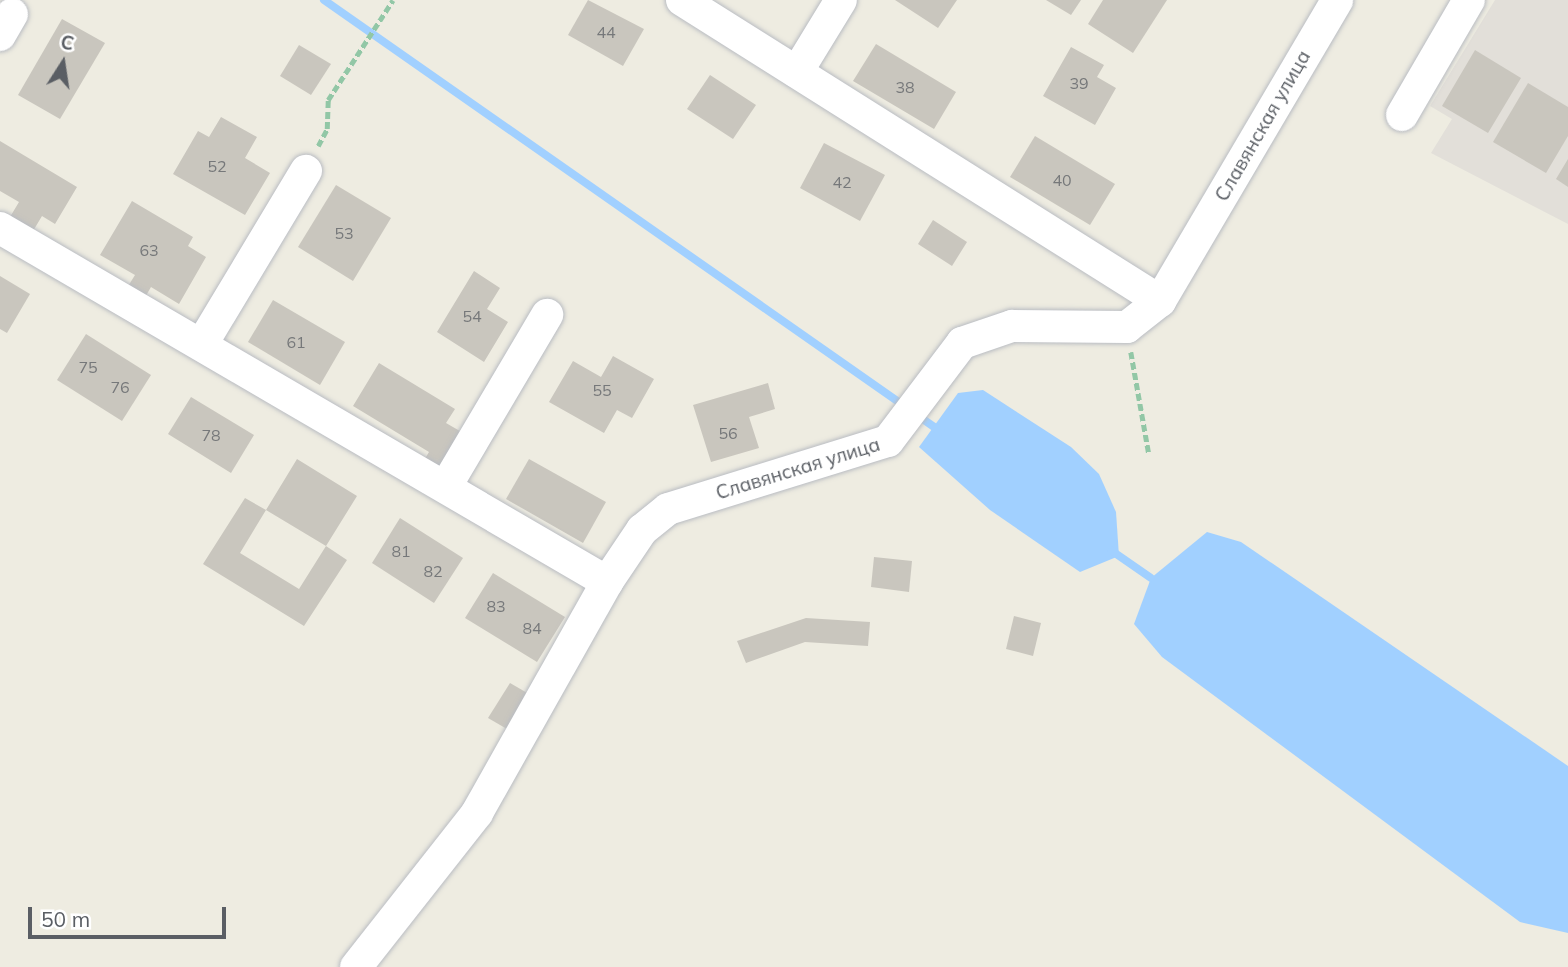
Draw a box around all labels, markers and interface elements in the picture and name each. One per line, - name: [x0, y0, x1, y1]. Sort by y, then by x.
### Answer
- house number: 44: [596, 22, 616, 42]
- north arrow: [28, 28, 98, 98]
- text: С: [58, 29, 76, 56]
- street label: Славянская улица: [1211, 47, 1315, 205]
- house number: 39: [1069, 73, 1089, 93]
- house number: 38: [895, 77, 915, 97]
- house number: 52: [207, 156, 227, 176]
- house number: 40: [1052, 170, 1072, 190]
- house number: 42: [832, 172, 852, 192]
- house number: 53: [334, 223, 354, 243]
- house number: 63: [139, 240, 159, 260]
- house number: 54: [462, 306, 482, 326]
- house number: 61: [286, 332, 306, 352]
- house number: 75: [78, 357, 98, 377]
- house number: 76: [110, 377, 130, 397]
- house number: 55: [592, 380, 612, 400]
- house number: 56: [718, 423, 738, 443]
- house number: 78: [201, 425, 221, 445]
- street label: Славянская улица: [713, 433, 883, 505]
- house number: 81: [391, 541, 411, 561]
- house number: 82: [423, 561, 443, 581]
- house number: 83: [486, 596, 506, 616]
- house number: 84: [522, 618, 542, 638]
- scale bar: [32, 894, 229, 938]
- text: 50 m: [41, 906, 90, 932]

